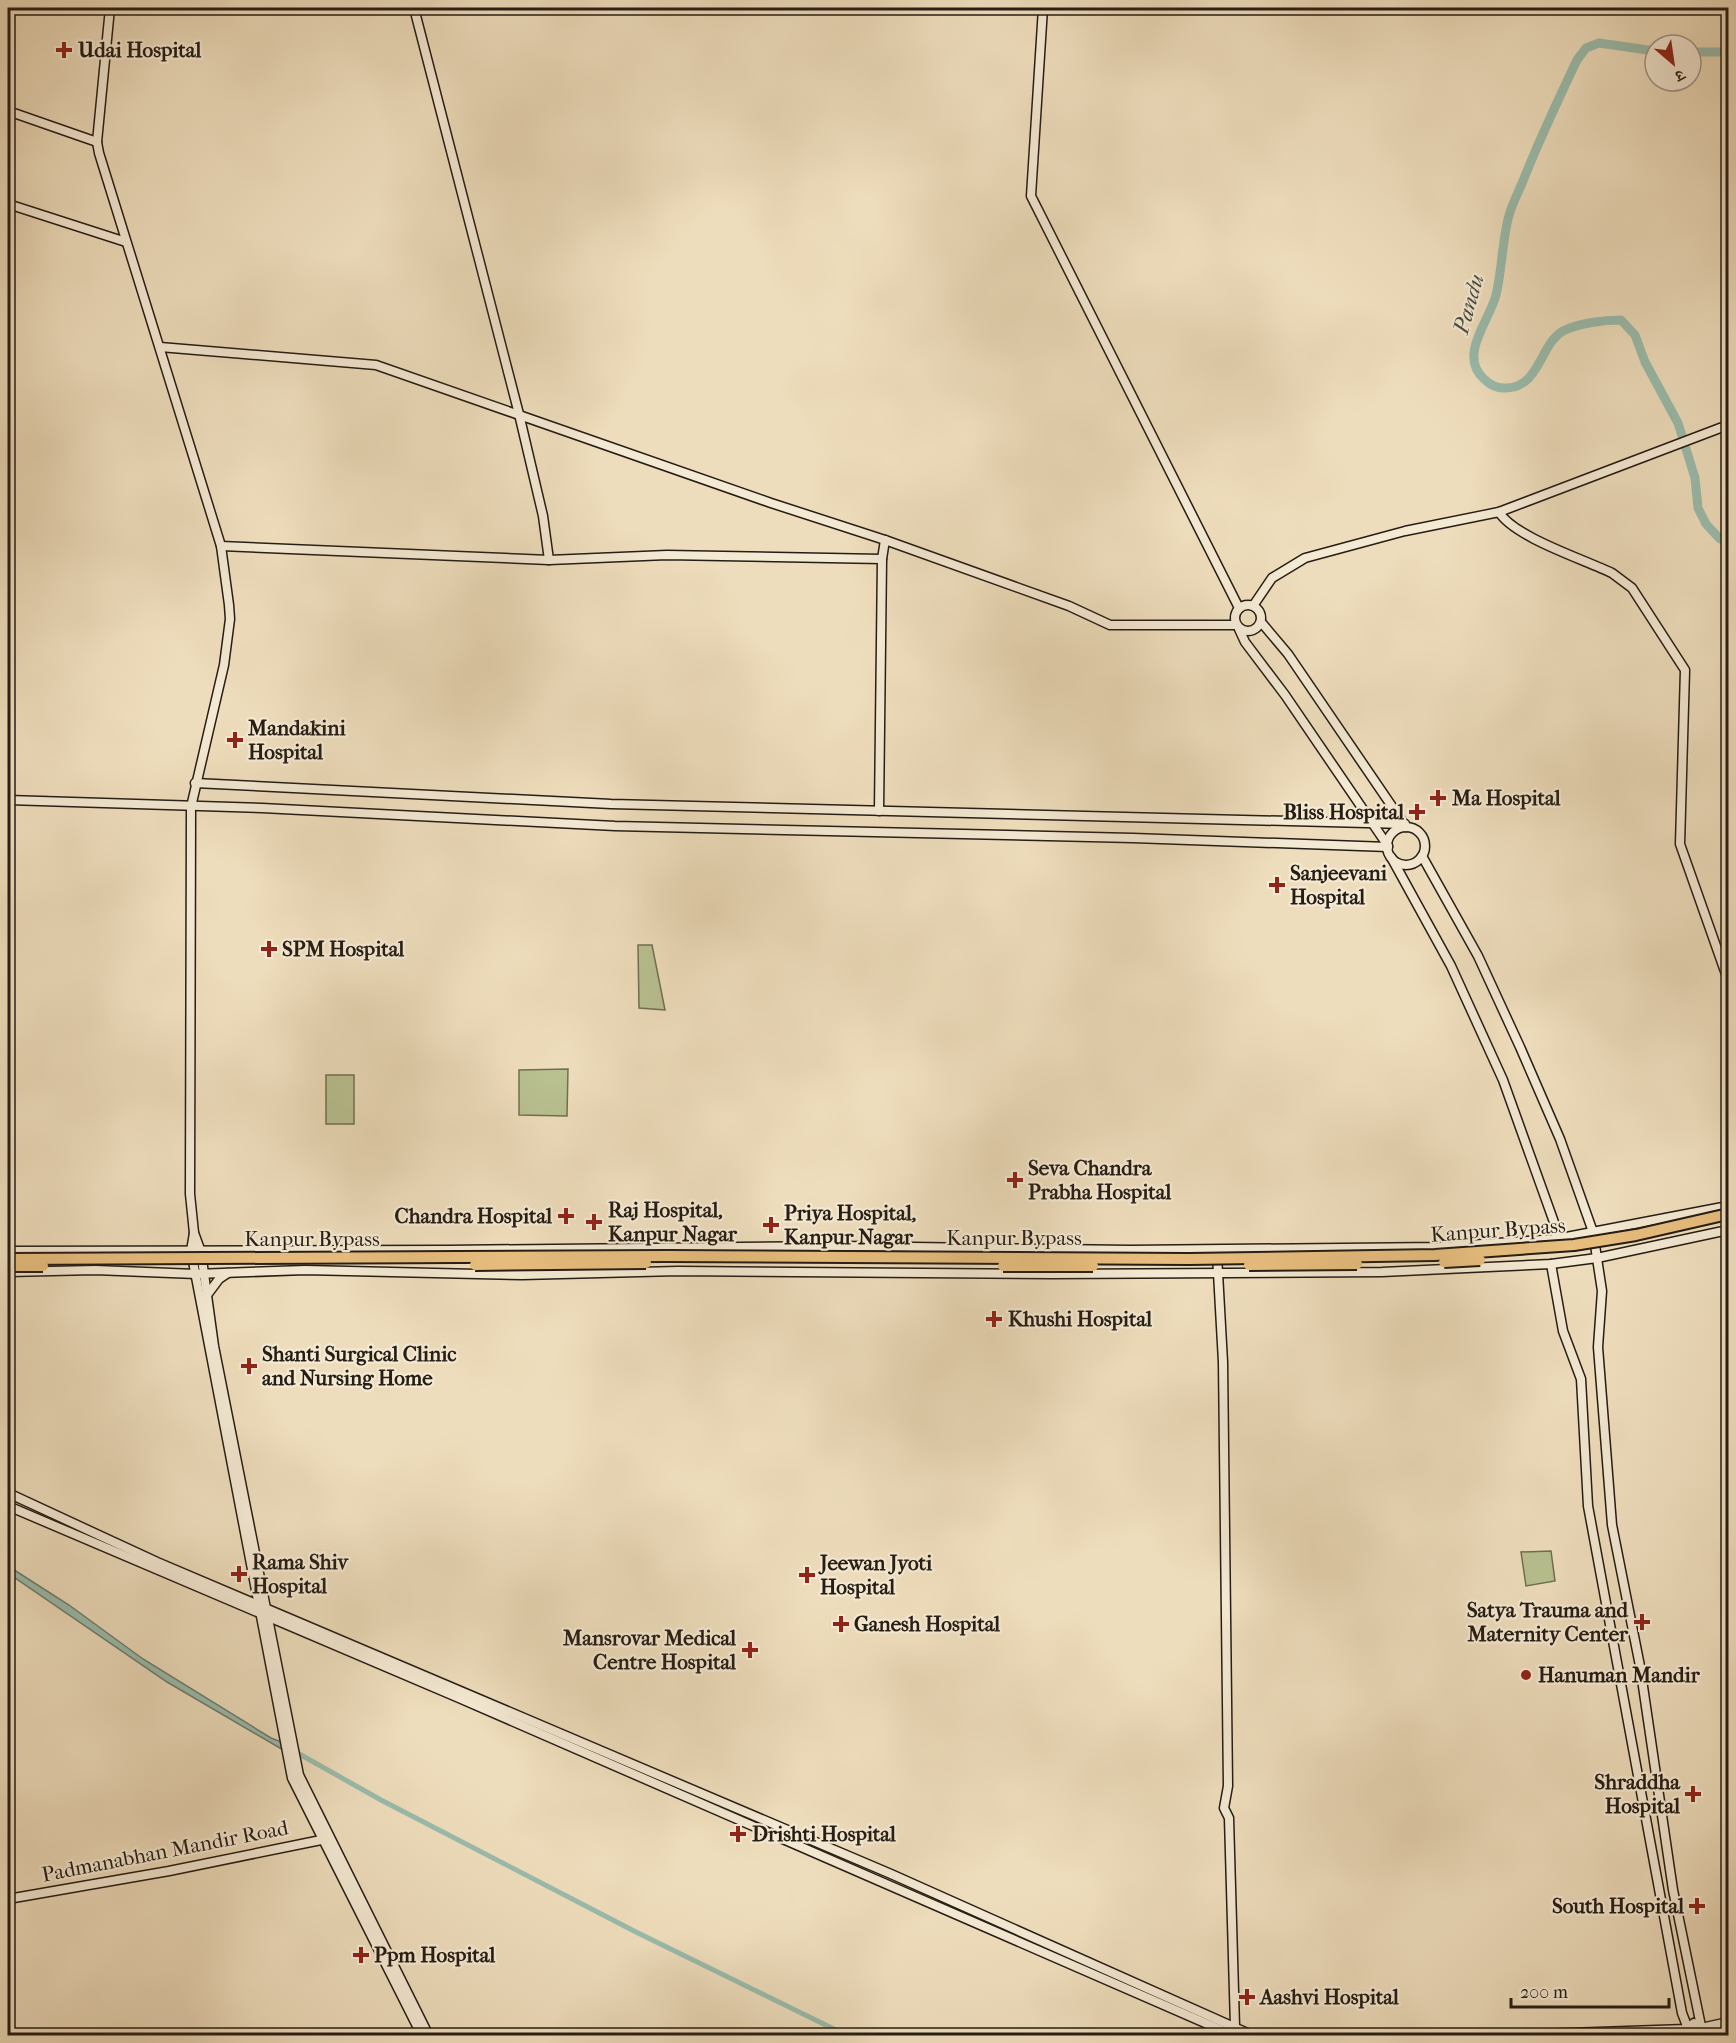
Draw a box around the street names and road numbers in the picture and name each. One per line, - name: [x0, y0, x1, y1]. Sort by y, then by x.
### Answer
- street label: Kanpur Bypass: [1430, 1213, 1567, 1247]
- street label: Kanpur Bypass: [946, 1226, 1082, 1250]
- street label: Kanpur Bypass: [244, 1227, 380, 1251]
- street label: Padmanabhan Mandir Road: [40, 1815, 291, 1887]

